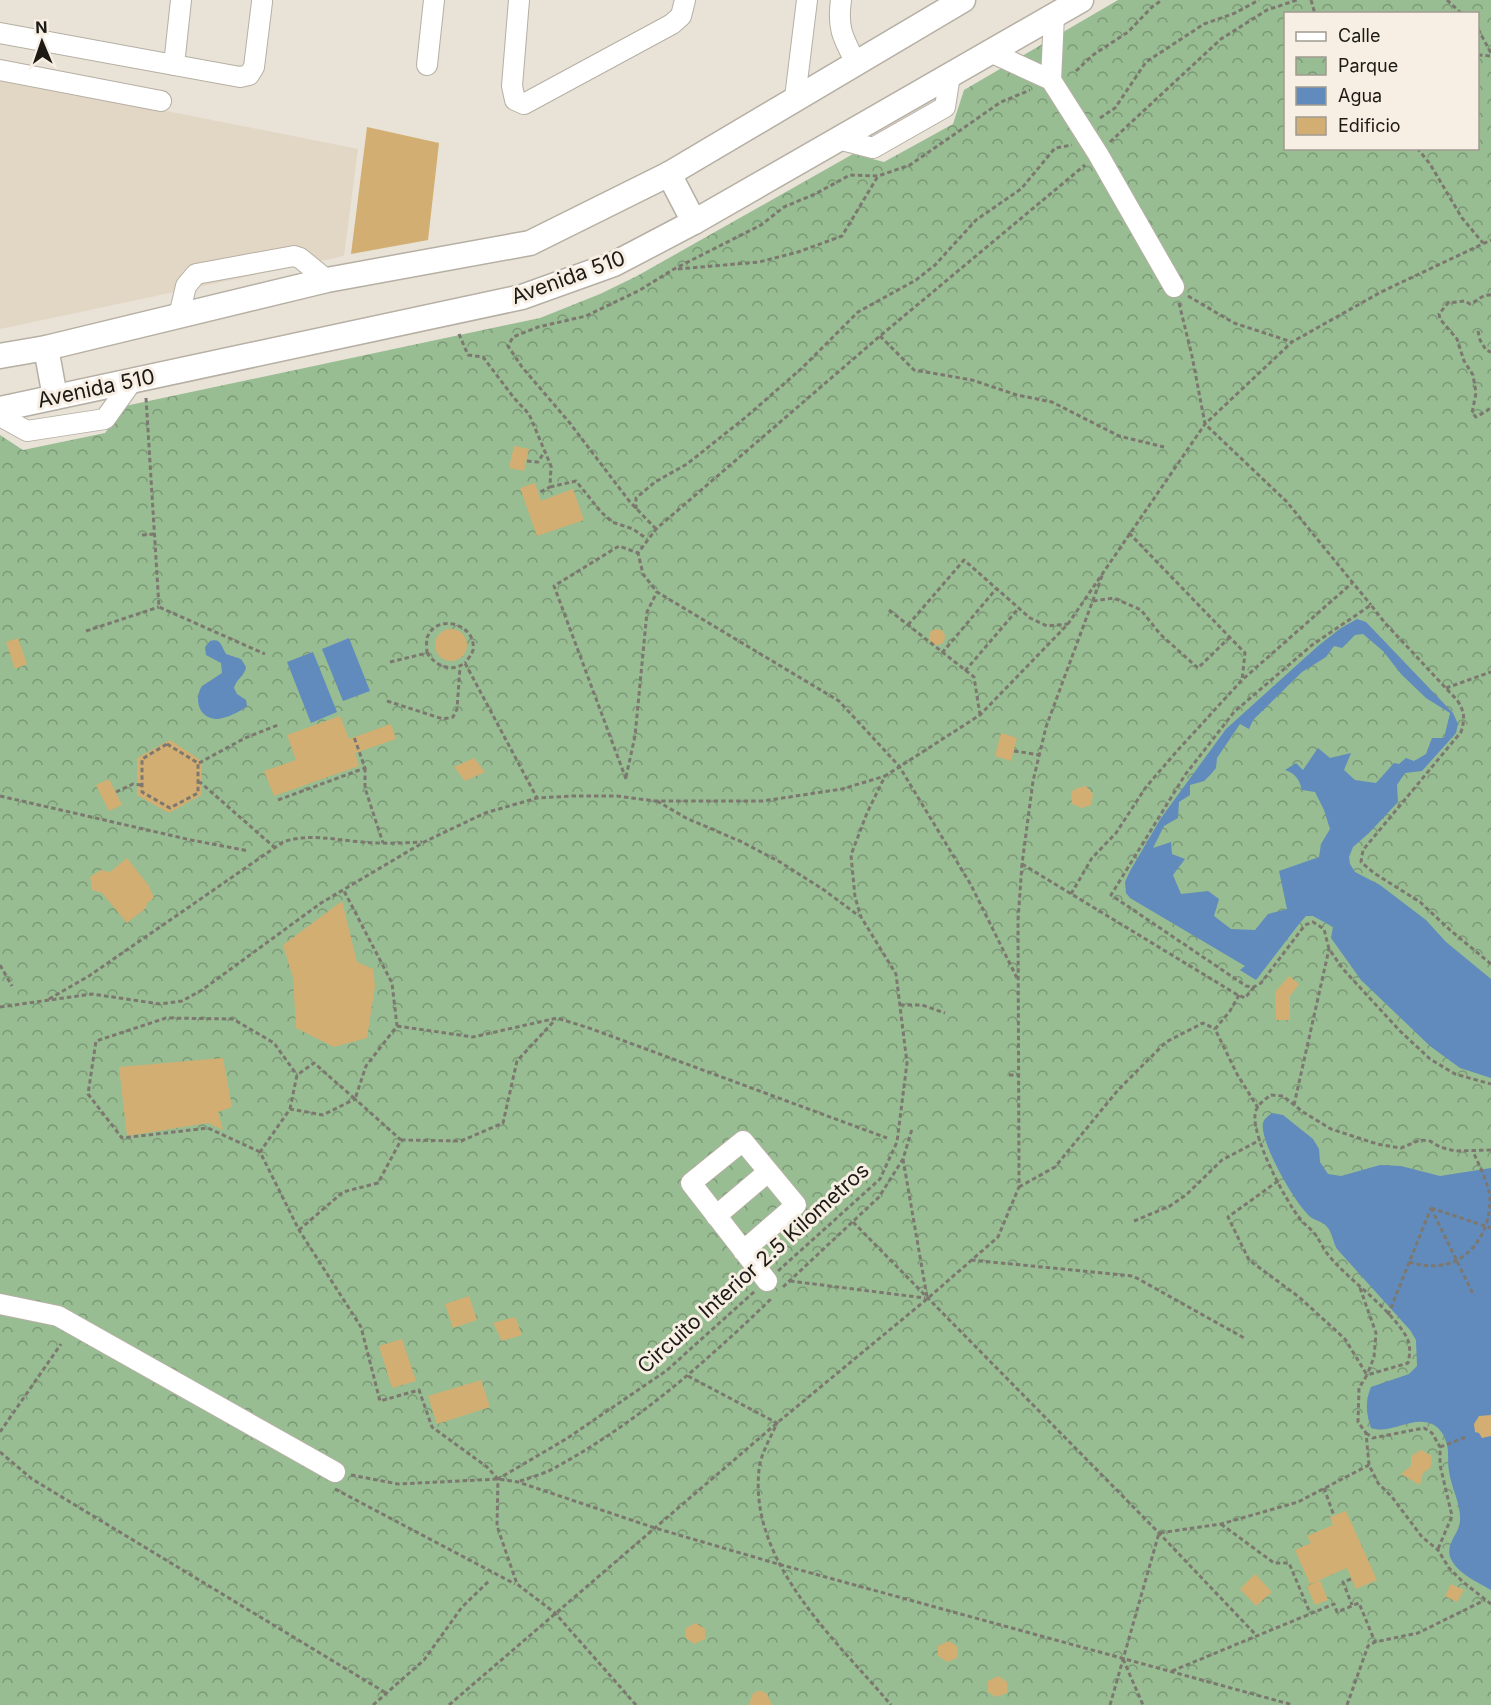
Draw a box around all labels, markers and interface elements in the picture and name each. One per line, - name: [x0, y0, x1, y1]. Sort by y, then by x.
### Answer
- north arrow: [12, 12, 72, 72]
- legend: [1284, 12, 1479, 150]
- text: N: [35, 17, 48, 37]
- text: Calle: [1338, 25, 1380, 46]
- text: Parque: [1338, 55, 1398, 76]
- text: Agua: [1338, 85, 1382, 106]
- text: Edificio: [1338, 115, 1401, 136]
- street label: Avenida 510: [508, 245, 628, 309]
- street label: Avenida 510: [35, 363, 157, 413]
- street label: Circuito Interior 2.5 Kilometros: [632, 1157, 874, 1379]

